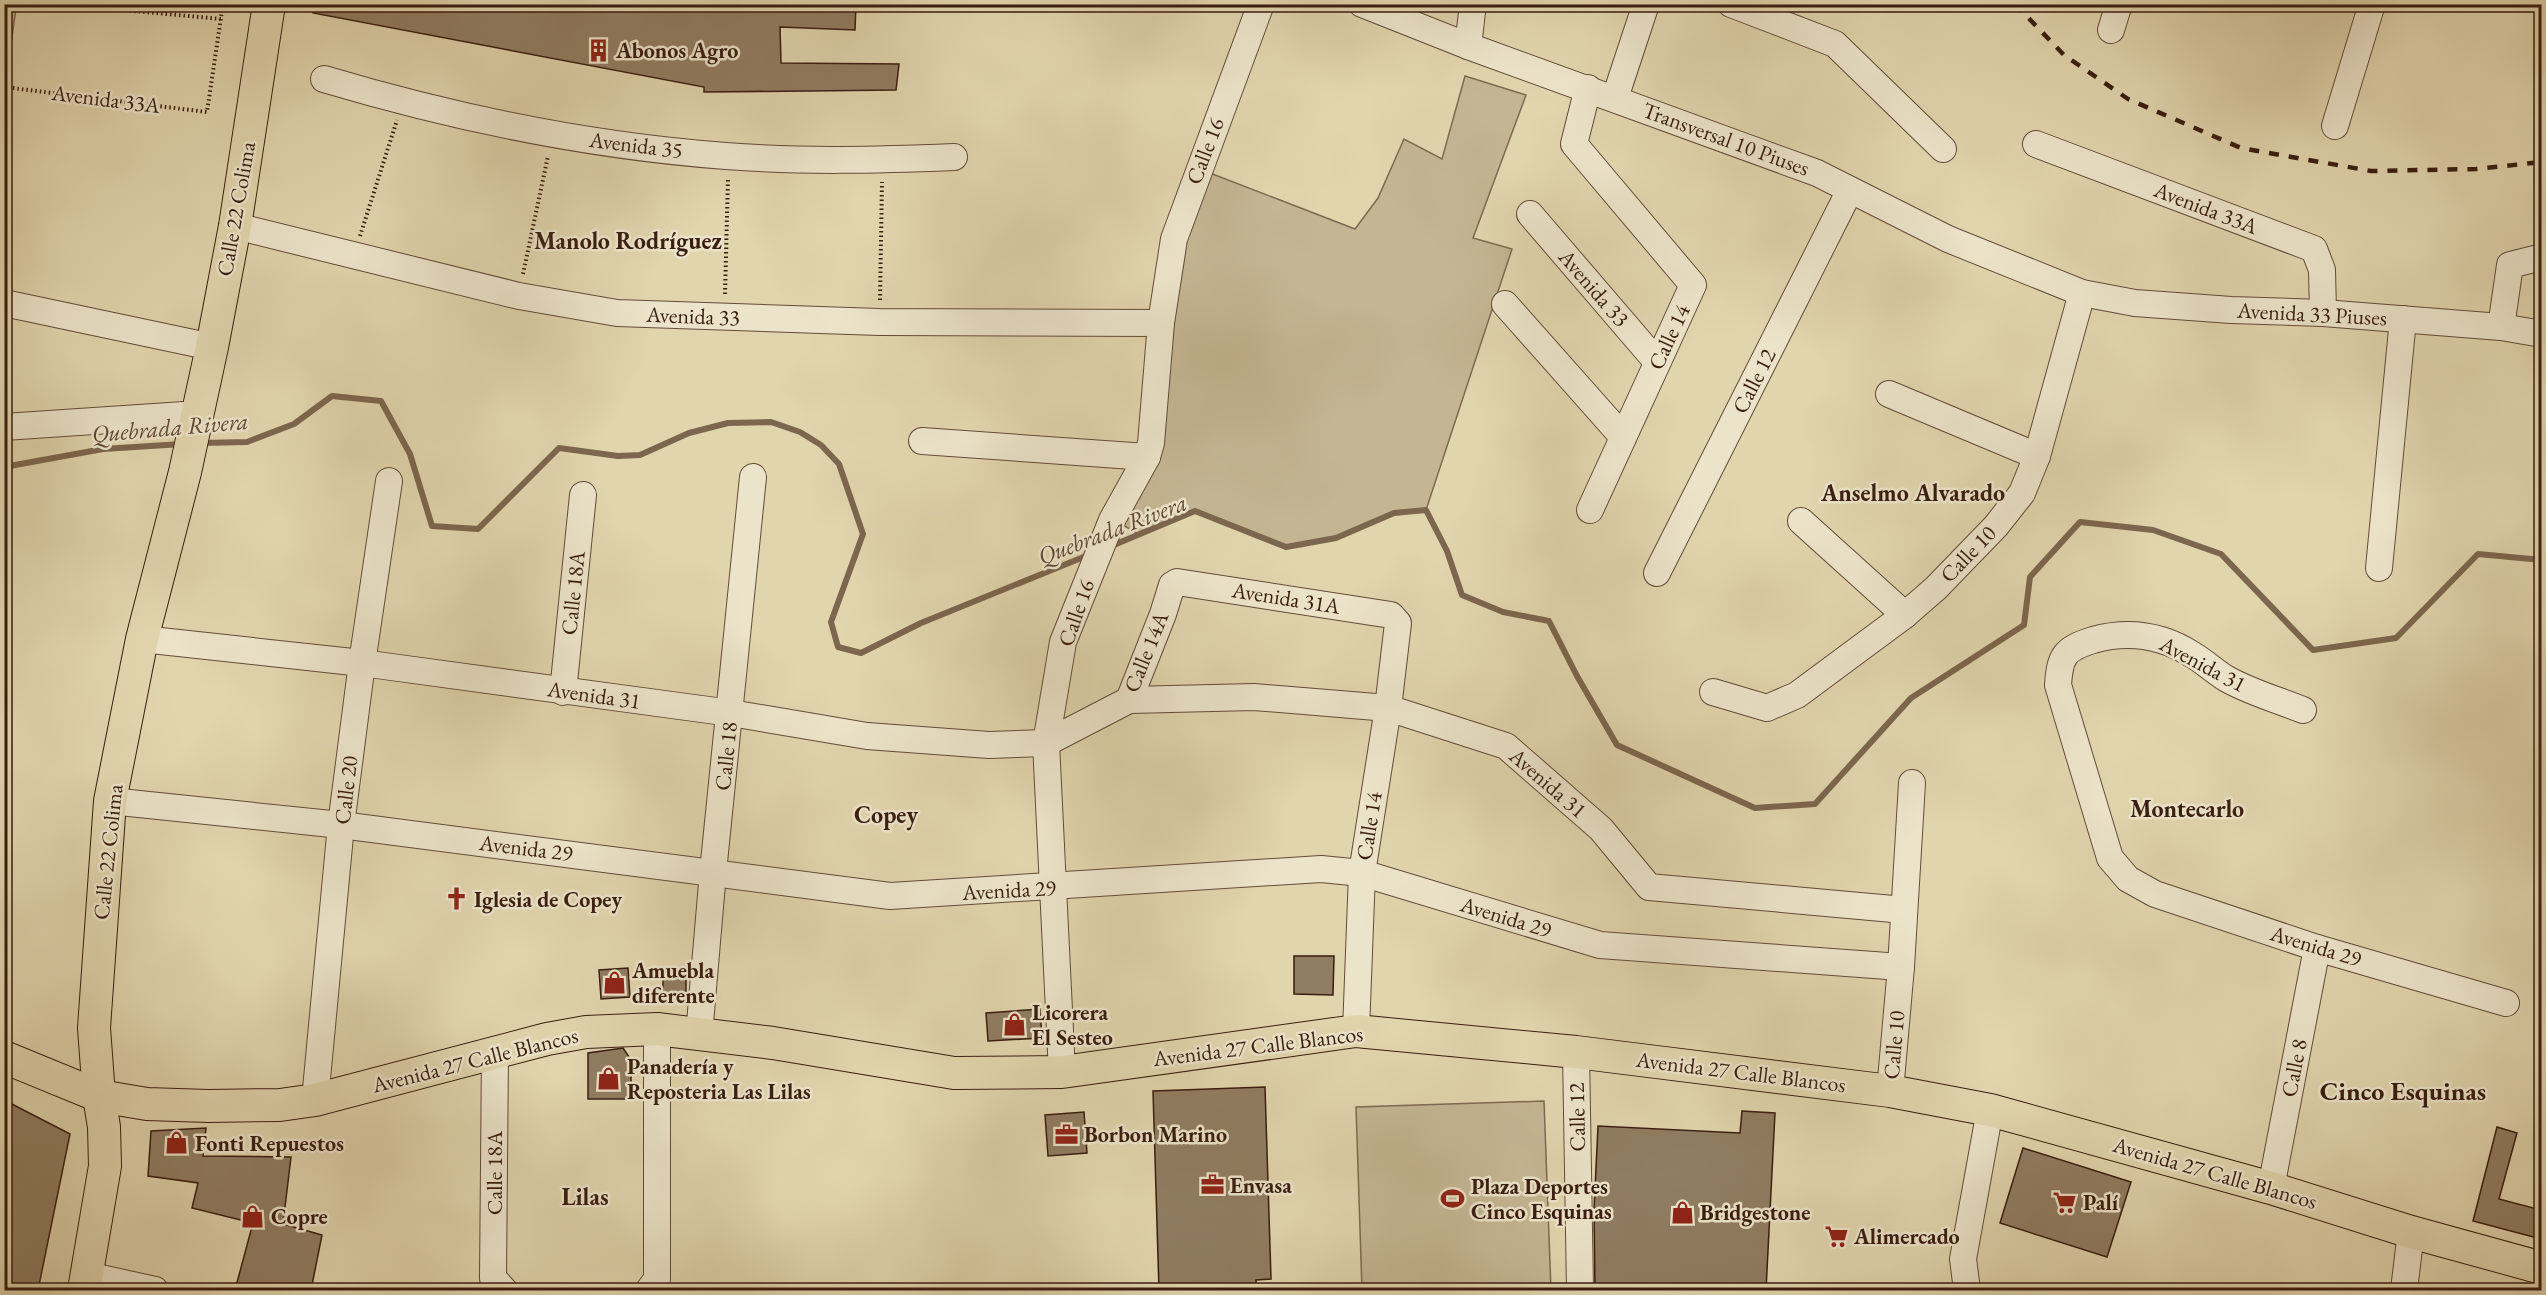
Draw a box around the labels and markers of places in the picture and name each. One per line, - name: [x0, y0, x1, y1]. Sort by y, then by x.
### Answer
- place label: Abonos Agro: [615, 36, 738, 65]
- building icon: Abonos Agro: [585, 37, 611, 63]
- place label: Iglesia de Copey: [474, 885, 623, 914]
- church icon: Iglesia de Copey: [443, 886, 469, 912]
- place label: Amuebla diferente: [631, 956, 715, 1010]
- shop icon: Amuebla diferente: [601, 970, 627, 996]
- place label: Licorera El Sesteo: [1032, 998, 1113, 1052]
- shop icon: Licorera El Sesteo: [1001, 1012, 1027, 1038]
- place label: Panadería y Reposteria Las Lilas: [627, 1052, 811, 1106]
- shop icon: Panadería y Reposteria Las Lilas: [596, 1066, 622, 1092]
- place label: Borbon Marino: [1084, 1120, 1227, 1149]
- office icon: Borbon Marino: [1053, 1121, 1079, 1147]
- place label: Fonti Repuestos: [195, 1129, 344, 1158]
- shop icon: Fonti Repuestos: [164, 1130, 190, 1156]
- place label: Envasa: [1230, 1171, 1292, 1200]
- office icon: Envasa: [1199, 1172, 1225, 1198]
- place label: Plaza Deportes Cinco Esquinas: [1471, 1172, 1612, 1226]
- sports icon: Plaza Deportes Cinco Esquinas: [1440, 1186, 1466, 1212]
- place label: Palí: [2083, 1188, 2119, 1217]
- supermarket icon: Palí: [2052, 1189, 2078, 1215]
- place label: Bridgestone: [1700, 1198, 1810, 1227]
- shop icon: Bridgestone: [1669, 1199, 1695, 1225]
- place label: Copre: [271, 1202, 328, 1231]
- shop icon: Copre: [240, 1203, 266, 1229]
- place label: Alimercado: [1853, 1222, 1960, 1251]
- supermarket icon: Alimercado: [1823, 1223, 1849, 1249]

